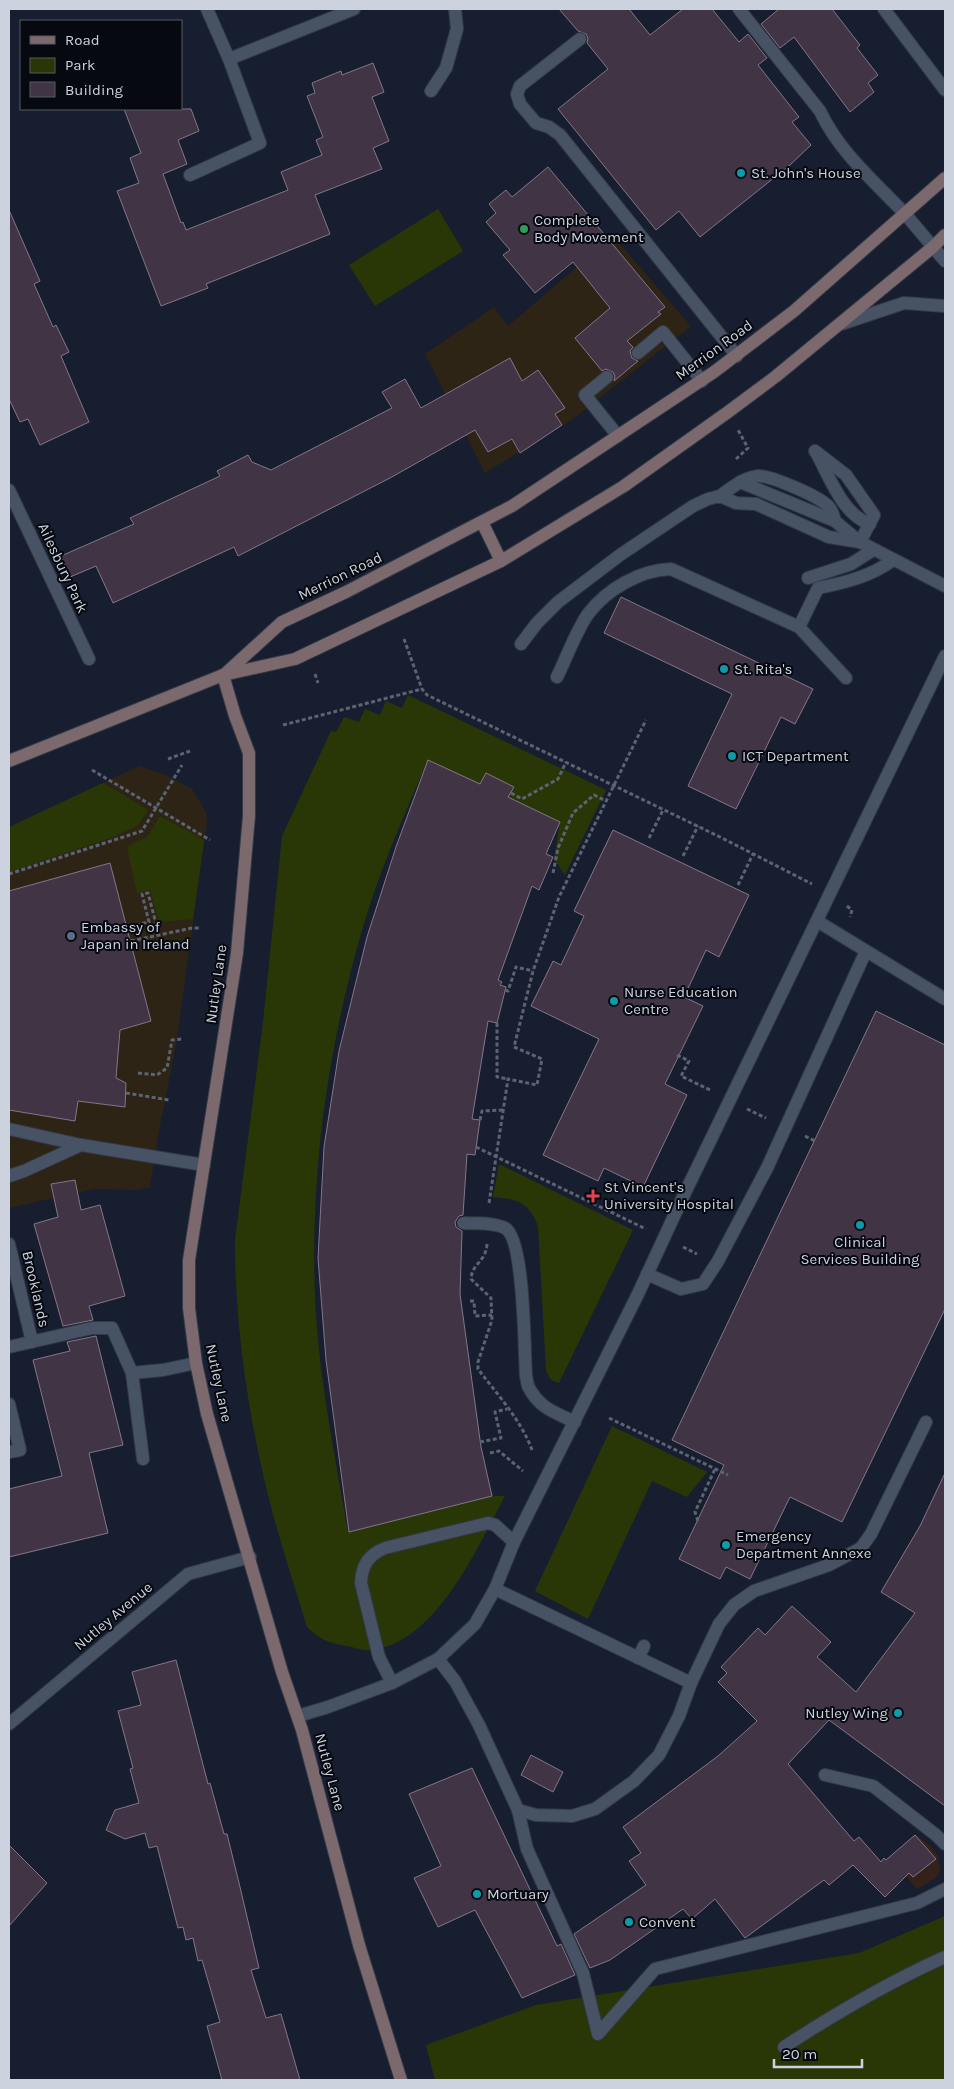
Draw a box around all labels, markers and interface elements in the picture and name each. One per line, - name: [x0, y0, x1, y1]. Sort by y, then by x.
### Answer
- legend: [20, 20, 182, 110]
- text: Road: [65, 31, 100, 49]
- text: Park: [65, 56, 95, 74]
- text: Building: [65, 81, 123, 99]
- place label: St. John's House: [751, 164, 861, 182]
- marker: St. John's House: [735, 167, 747, 179]
- place label: Complete Body Movement: [534, 211, 644, 246]
- marker: Complete Body Movement: [518, 223, 530, 235]
- street label: Merrion Road: [672, 316, 756, 384]
- street label: Ailesbury Park: [34, 520, 92, 616]
- street label: Merrion Road: [295, 548, 385, 604]
- place label: St. Rita's: [734, 660, 792, 678]
- marker: St. Rita's: [718, 663, 730, 675]
- place label: ICT Department: [742, 747, 849, 765]
- marker: ICT Department: [726, 750, 738, 762]
- place label: Embassy of Japan in Ireland: [81, 918, 190, 953]
- marker: Embassy of Japan in Ireland: [65, 930, 77, 942]
- street label: Nutley Lane: [202, 943, 230, 1025]
- place label: Nurse Education Centre: [624, 983, 738, 1018]
- marker: Nurse Education Centre: [608, 995, 620, 1007]
- place label: St Vincent's University Hospital: [604, 1178, 734, 1213]
- marker: St Vincent's University Hospital: [586, 1189, 600, 1203]
- marker: Clinical Services Building: [854, 1219, 866, 1231]
- place label: Clinical Services Building: [800, 1233, 920, 1268]
- street label: Brooklands: [18, 1249, 54, 1329]
- street label: Nutley Lane: [202, 1342, 236, 1424]
- place label: Emergency Department Annexe: [736, 1527, 871, 1562]
- marker: Emergency Department Annexe: [720, 1539, 732, 1551]
- street label: Nutley Avenue: [70, 1578, 156, 1654]
- place label: Nutley Wing: [805, 1704, 889, 1722]
- marker: Nutley Wing: [892, 1707, 904, 1719]
- street label: Nutley Lane: [311, 1731, 349, 1813]
- place label: Mortuary: [487, 1885, 549, 1903]
- marker: Mortuary: [471, 1888, 483, 1900]
- place label: Convent: [639, 1913, 696, 1931]
- marker: Convent: [623, 1916, 635, 1928]
- scale bar: [774, 2036, 862, 2068]
- text: 20 m: [782, 2045, 817, 2063]

